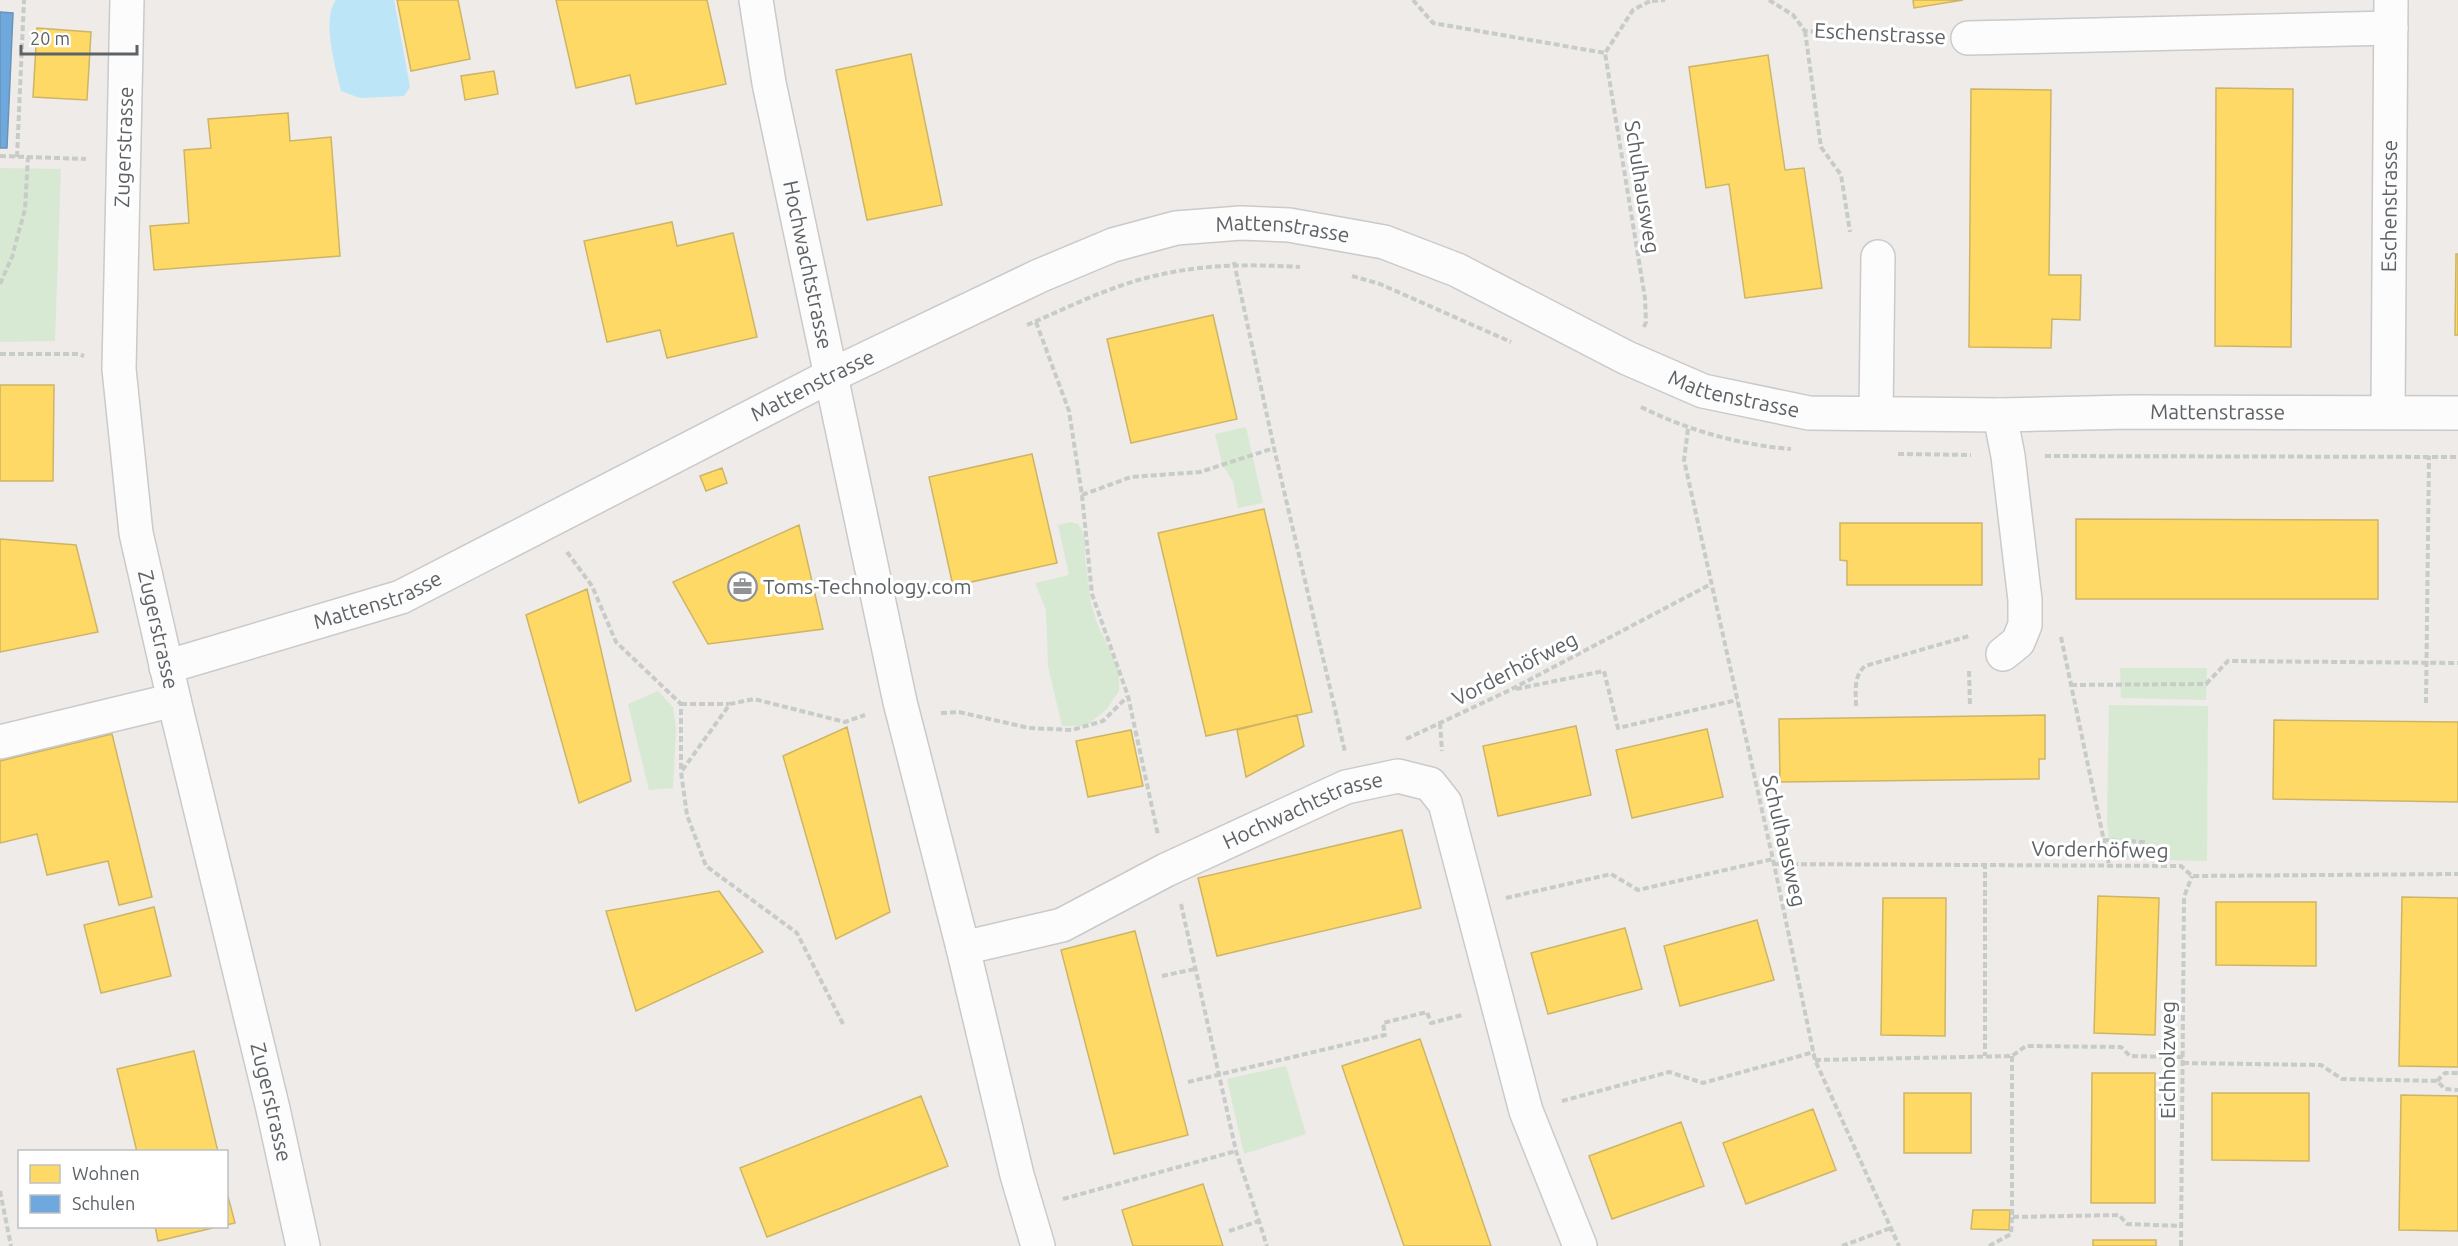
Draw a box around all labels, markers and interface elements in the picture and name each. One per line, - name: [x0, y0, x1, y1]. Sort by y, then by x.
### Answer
- scale bar: [21, 18, 136, 56]
- street label: Eschenstrasse: [1813, 18, 1947, 48]
- text: 20 m: [30, 28, 70, 48]
- street label: Zugerstrasse: [109, 86, 137, 208]
- street label: Schulhausweg: [1621, 119, 1665, 255]
- street label: Eschenstrasse: [2376, 140, 2401, 272]
- street label: Hochwachtstrasse: [779, 178, 838, 351]
- street label: Mattenstrasse: [1214, 210, 1352, 247]
- street label: Mattenstrasse: [746, 344, 878, 426]
- street label: Mattenstrasse: [1665, 364, 1802, 422]
- street label: Mattenstrasse: [2150, 399, 2285, 423]
- street label: Mattenstrasse: [310, 565, 445, 633]
- street label: Zugerstrasse: [134, 568, 184, 691]
- office icon: Toms-Technology.com: [726, 571, 758, 603]
- place label: Toms-Technology.com: [763, 574, 972, 598]
- street label: Vorderhöfweg: [1448, 626, 1581, 710]
- street label: Hochwachtstrasse: [1219, 767, 1385, 853]
- street label: Schulhausweg: [1758, 773, 1812, 909]
- street label: Vorderhöfweg: [2031, 836, 2169, 862]
- street label: Eichholzweg: [2155, 1001, 2179, 1119]
- street label: Zugerstrasse: [246, 1040, 297, 1164]
- legend: [18, 1150, 228, 1228]
- text: Wohnen: [72, 1163, 140, 1183]
- text: Schulen: [72, 1193, 135, 1213]

